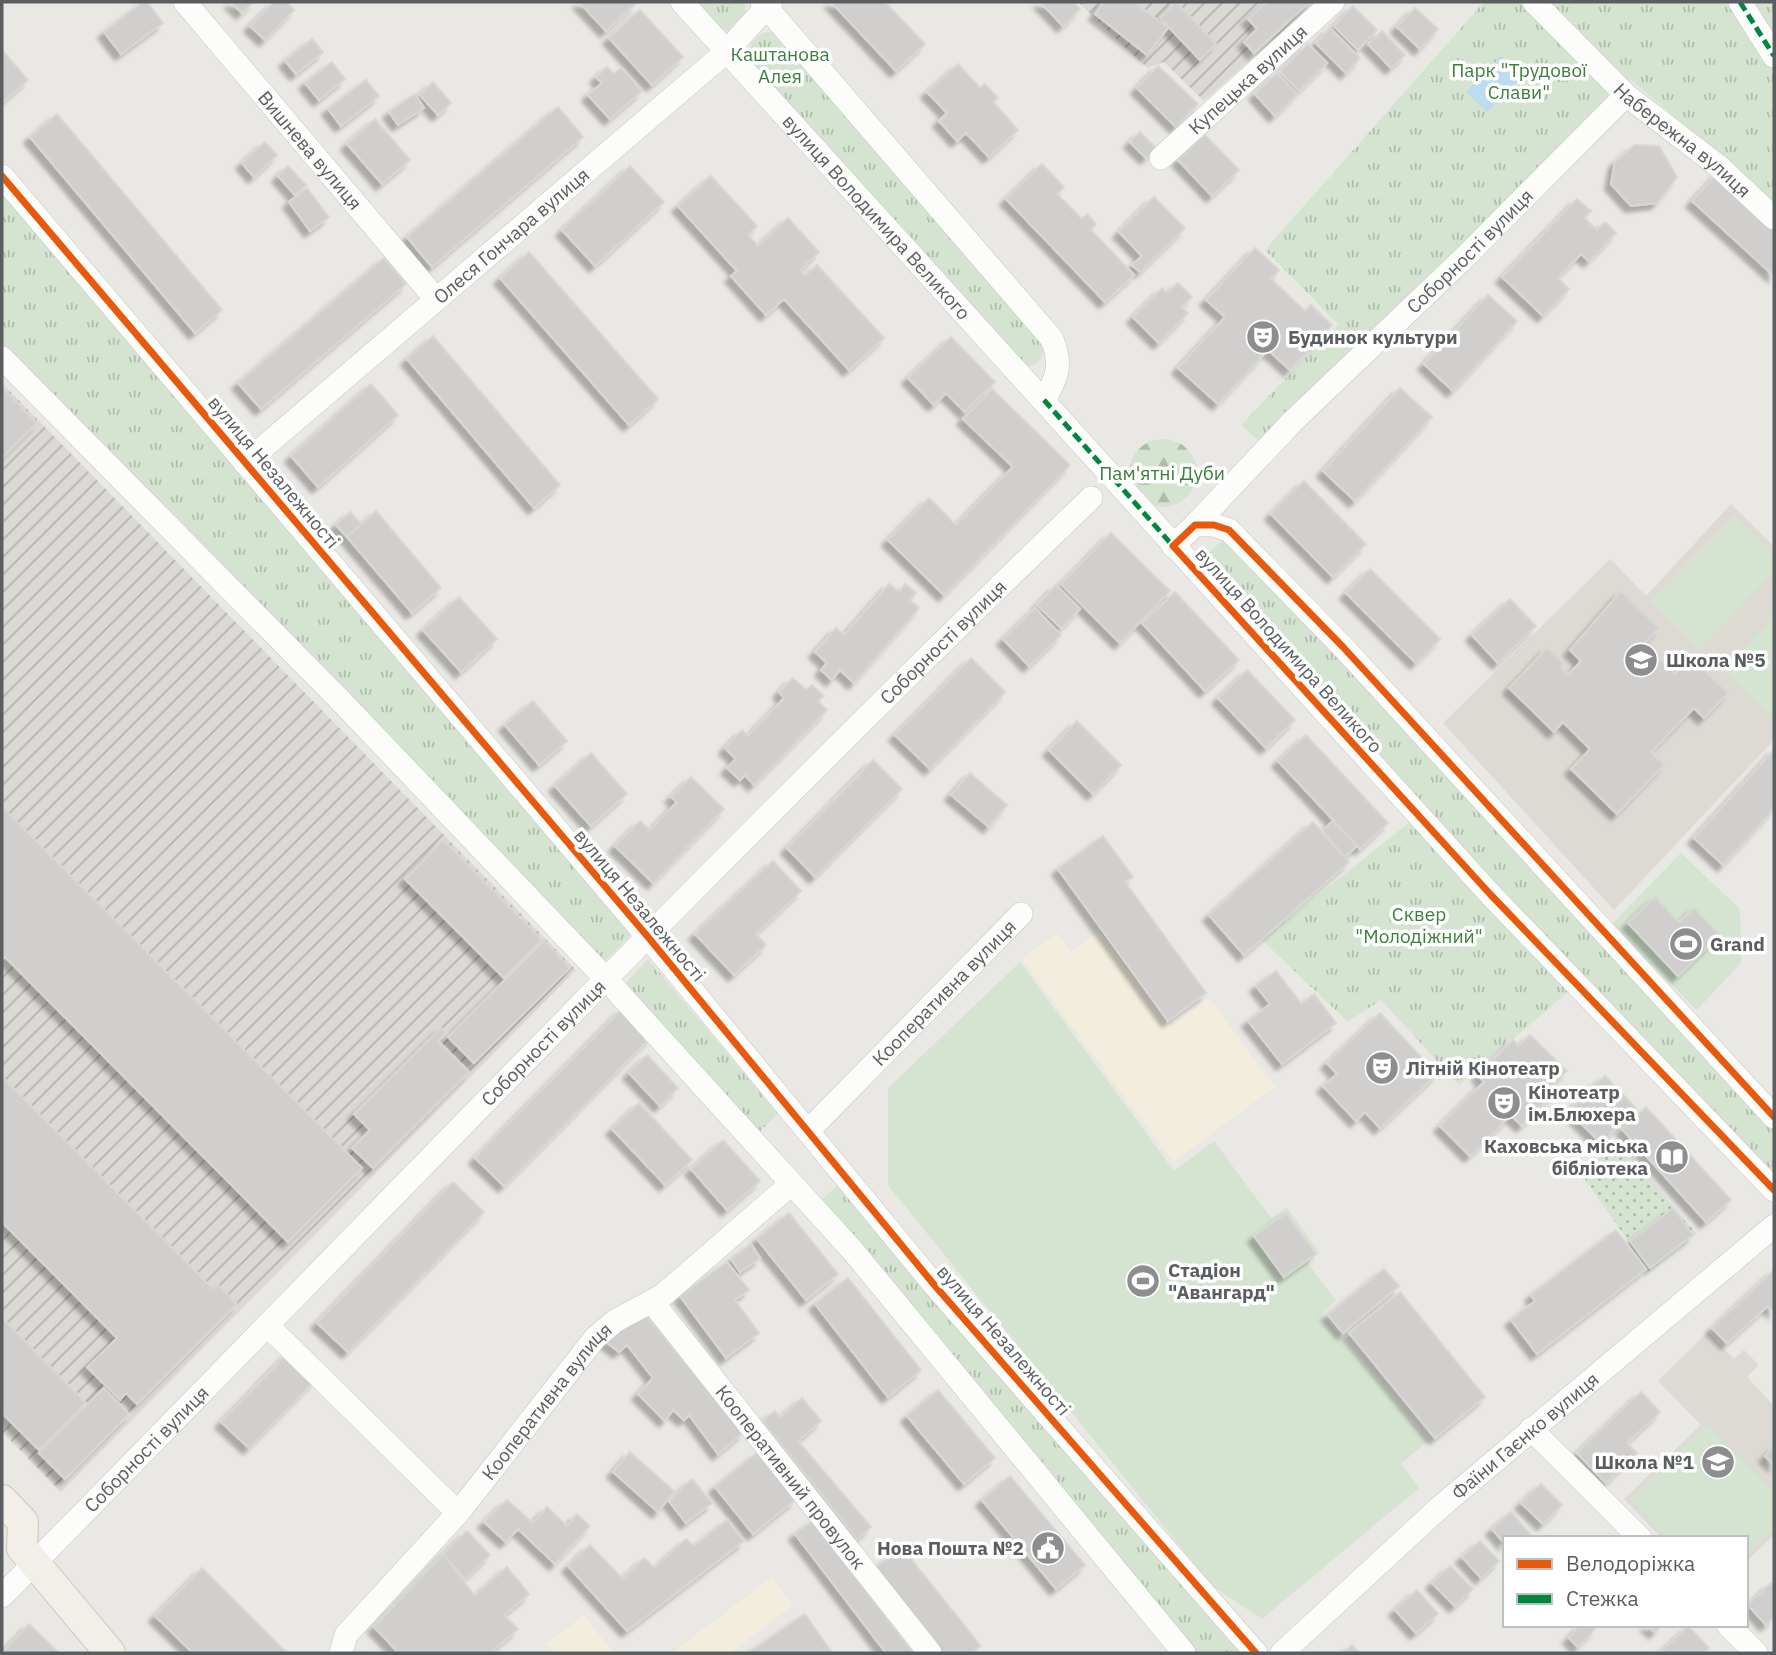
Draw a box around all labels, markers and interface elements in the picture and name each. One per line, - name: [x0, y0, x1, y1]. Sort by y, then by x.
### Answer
- street label: Купецька вулиця: [1183, 19, 1312, 139]
- park label: Каштанова Алея: [730, 42, 830, 88]
- park label: Парк "Трудової Слави": [1451, 58, 1588, 104]
- street label: Набережна вулиця: [1609, 78, 1756, 203]
- street label: Вишнева вулиця: [253, 86, 367, 215]
- street label: вулиця Володимира Великого: [778, 109, 976, 325]
- street label: Олеся Гончара вулиця: [428, 162, 594, 309]
- street label: Соборності вулиця: [1401, 184, 1538, 318]
- theatre icon: Будинок культури: [1244, 318, 1282, 356]
- place label: Будинок культури: [1288, 325, 1458, 349]
- street label: вулиця Незалежності: [203, 391, 345, 553]
- park label: Пам'ятні Дуби: [1099, 461, 1225, 485]
- street label: вулиця Володимира Великого: [1190, 542, 1388, 758]
- street label: Соборності вулиця: [875, 575, 1011, 709]
- school or university icon: Школа №5: [1622, 641, 1660, 679]
- place label: Школа №5: [1666, 648, 1766, 672]
- street label: вулиця Незалежності: [569, 824, 711, 986]
- park label: Сквер "Молодіжний": [1355, 902, 1483, 948]
- street label: Кооперативна вулиця: [867, 914, 1021, 1071]
- sports icon: Grand: [1667, 925, 1705, 963]
- place label: Grand: [1710, 932, 1765, 956]
- street label: Соборності вулиця: [476, 974, 611, 1111]
- theatre icon: Літній Кінотеатр: [1363, 1049, 1401, 1087]
- place label: Літній Кінотеатр: [1406, 1056, 1560, 1080]
- place label: Кінотеатр ім.Блюхера: [1528, 1080, 1636, 1126]
- theatre icon: Кінотеатр ім.Блюхера: [1485, 1084, 1523, 1122]
- place label: Каховська міська бібліотека: [1484, 1134, 1648, 1180]
- library icon: Каховська міська бібліотека: [1653, 1138, 1691, 1176]
- place label: Стадіон "Авангард": [1168, 1258, 1275, 1304]
- street label: вулиця Незалежності: [932, 1260, 1076, 1420]
- sports icon: Стадіон "Авангард": [1124, 1262, 1162, 1300]
- street label: Кооперативна вулиця: [476, 1317, 617, 1485]
- street label: Фаїни Гаєнко вулиця: [1446, 1367, 1603, 1504]
- street label: Кооперативний провулок: [710, 1380, 871, 1574]
- street label: Соборності вулиця: [79, 1381, 214, 1517]
- school or university icon: Школа №1: [1699, 1443, 1737, 1481]
- place label: Школа №1: [1594, 1450, 1695, 1474]
- public building icon: Нова Пошта №2: [1029, 1529, 1067, 1567]
- place label: Нова Пошта №2: [877, 1536, 1024, 1560]
- legend: [1503, 1536, 1748, 1627]
- text: Велодоріжка: [1566, 1549, 1695, 1577]
- text: Стежка: [1566, 1584, 1639, 1612]

